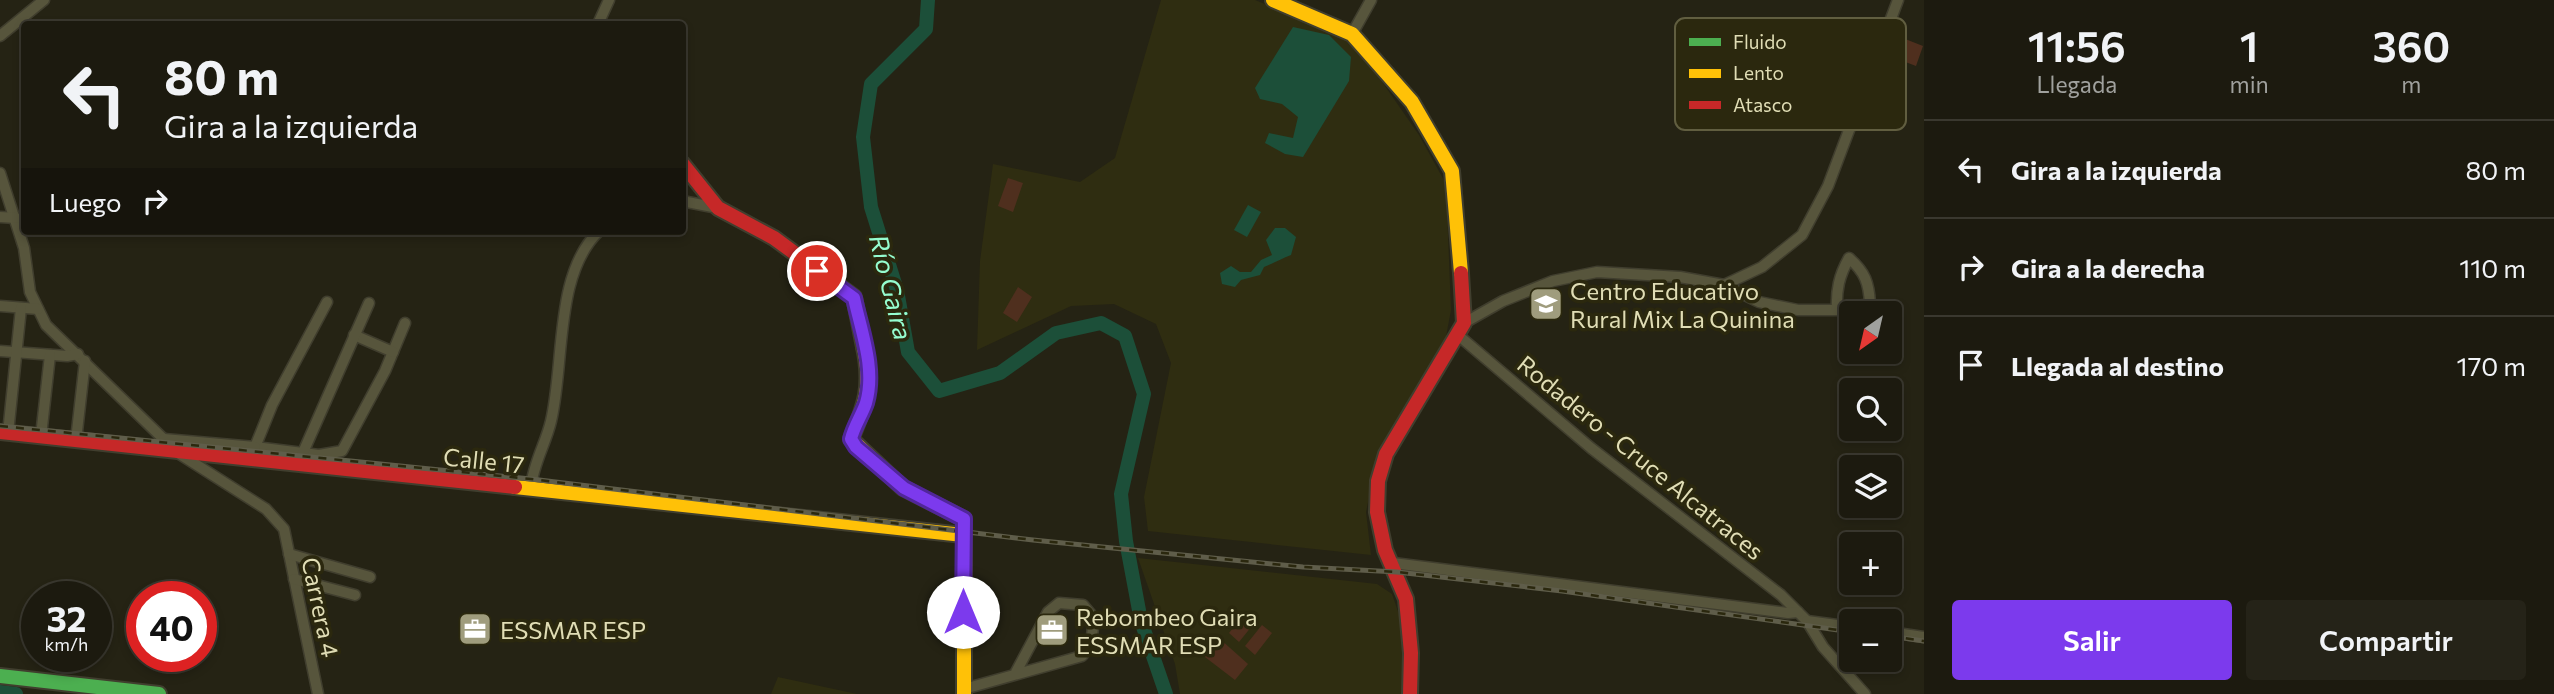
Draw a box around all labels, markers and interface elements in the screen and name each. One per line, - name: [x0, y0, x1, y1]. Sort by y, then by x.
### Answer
- legend: [1675, 18, 1906, 130]
- text: 11:56: [2028, 19, 2126, 71]
- text: 1: [2240, 19, 2259, 71]
- text: 360: [2372, 19, 2450, 71]
- text: Fluido: [1733, 30, 1787, 53]
- text: 80 m: [164, 45, 279, 105]
- icon: left: [49, 49, 140, 140]
- text: Lento: [1733, 61, 1784, 84]
- text: Llegada: [2036, 70, 2117, 98]
- text: min: [2230, 70, 2269, 98]
- text: m: [2401, 70, 2421, 98]
- text: Atasco: [1733, 93, 1792, 116]
- text: Gira a la izquierda: [164, 105, 418, 145]
- icon: left: [1952, 150, 1990, 188]
- text: Gira a la izquierda: [2011, 154, 2222, 185]
- text: 80 m: [2466, 154, 2526, 185]
- icon: right: [136, 182, 174, 220]
- text: Luego: [49, 186, 122, 217]
- water label: Río Gaira: [864, 231, 920, 343]
- pin: [787, 241, 847, 301]
- icon: right: [1952, 248, 1990, 286]
- icon: arrive: [798, 252, 836, 290]
- text: Gira a la derecha: [2011, 252, 2205, 283]
- text: 110 m: [2459, 252, 2526, 283]
- place label: Centro Educativo Rural Mix La Quinina: [1570, 276, 1795, 333]
- school or university icon: Centro Educativo Rural Mix La Quinina: [1527, 285, 1565, 323]
- north arrow: [1839, 301, 1902, 364]
- map controls: [1839, 301, 1902, 672]
- icon: arrive: [1952, 346, 1990, 384]
- street label: Rodadero - Cruce Alcatraces: [1512, 349, 1770, 565]
- text: Llegada al destino: [2011, 350, 2224, 381]
- text: 170 m: [2457, 350, 2526, 381]
- button: search: [1839, 378, 1902, 441]
- street label: Calle 17: [442, 441, 526, 479]
- button: layers: [1839, 455, 1902, 518]
- button: +: [1839, 532, 1902, 595]
- street label: Carrera 4: [296, 554, 346, 660]
- position arrow: [926, 575, 1000, 649]
- speed limit sign: 40: [126, 581, 217, 672]
- text: 32: [46, 596, 87, 639]
- button: Salir: [1952, 600, 2232, 680]
- button: Compartir: [2246, 600, 2526, 680]
- place label: Rebombeo Gaira ESSMAR ESP: [1076, 602, 1257, 659]
- button: −: [1839, 609, 1902, 672]
- office icon: ESSMAR ESP: [456, 610, 494, 648]
- office icon: Rebombeo Gaira ESSMAR ESP: [1033, 611, 1071, 649]
- place label: ESSMAR ESP: [500, 615, 646, 644]
- text: km/h: [45, 633, 88, 655]

